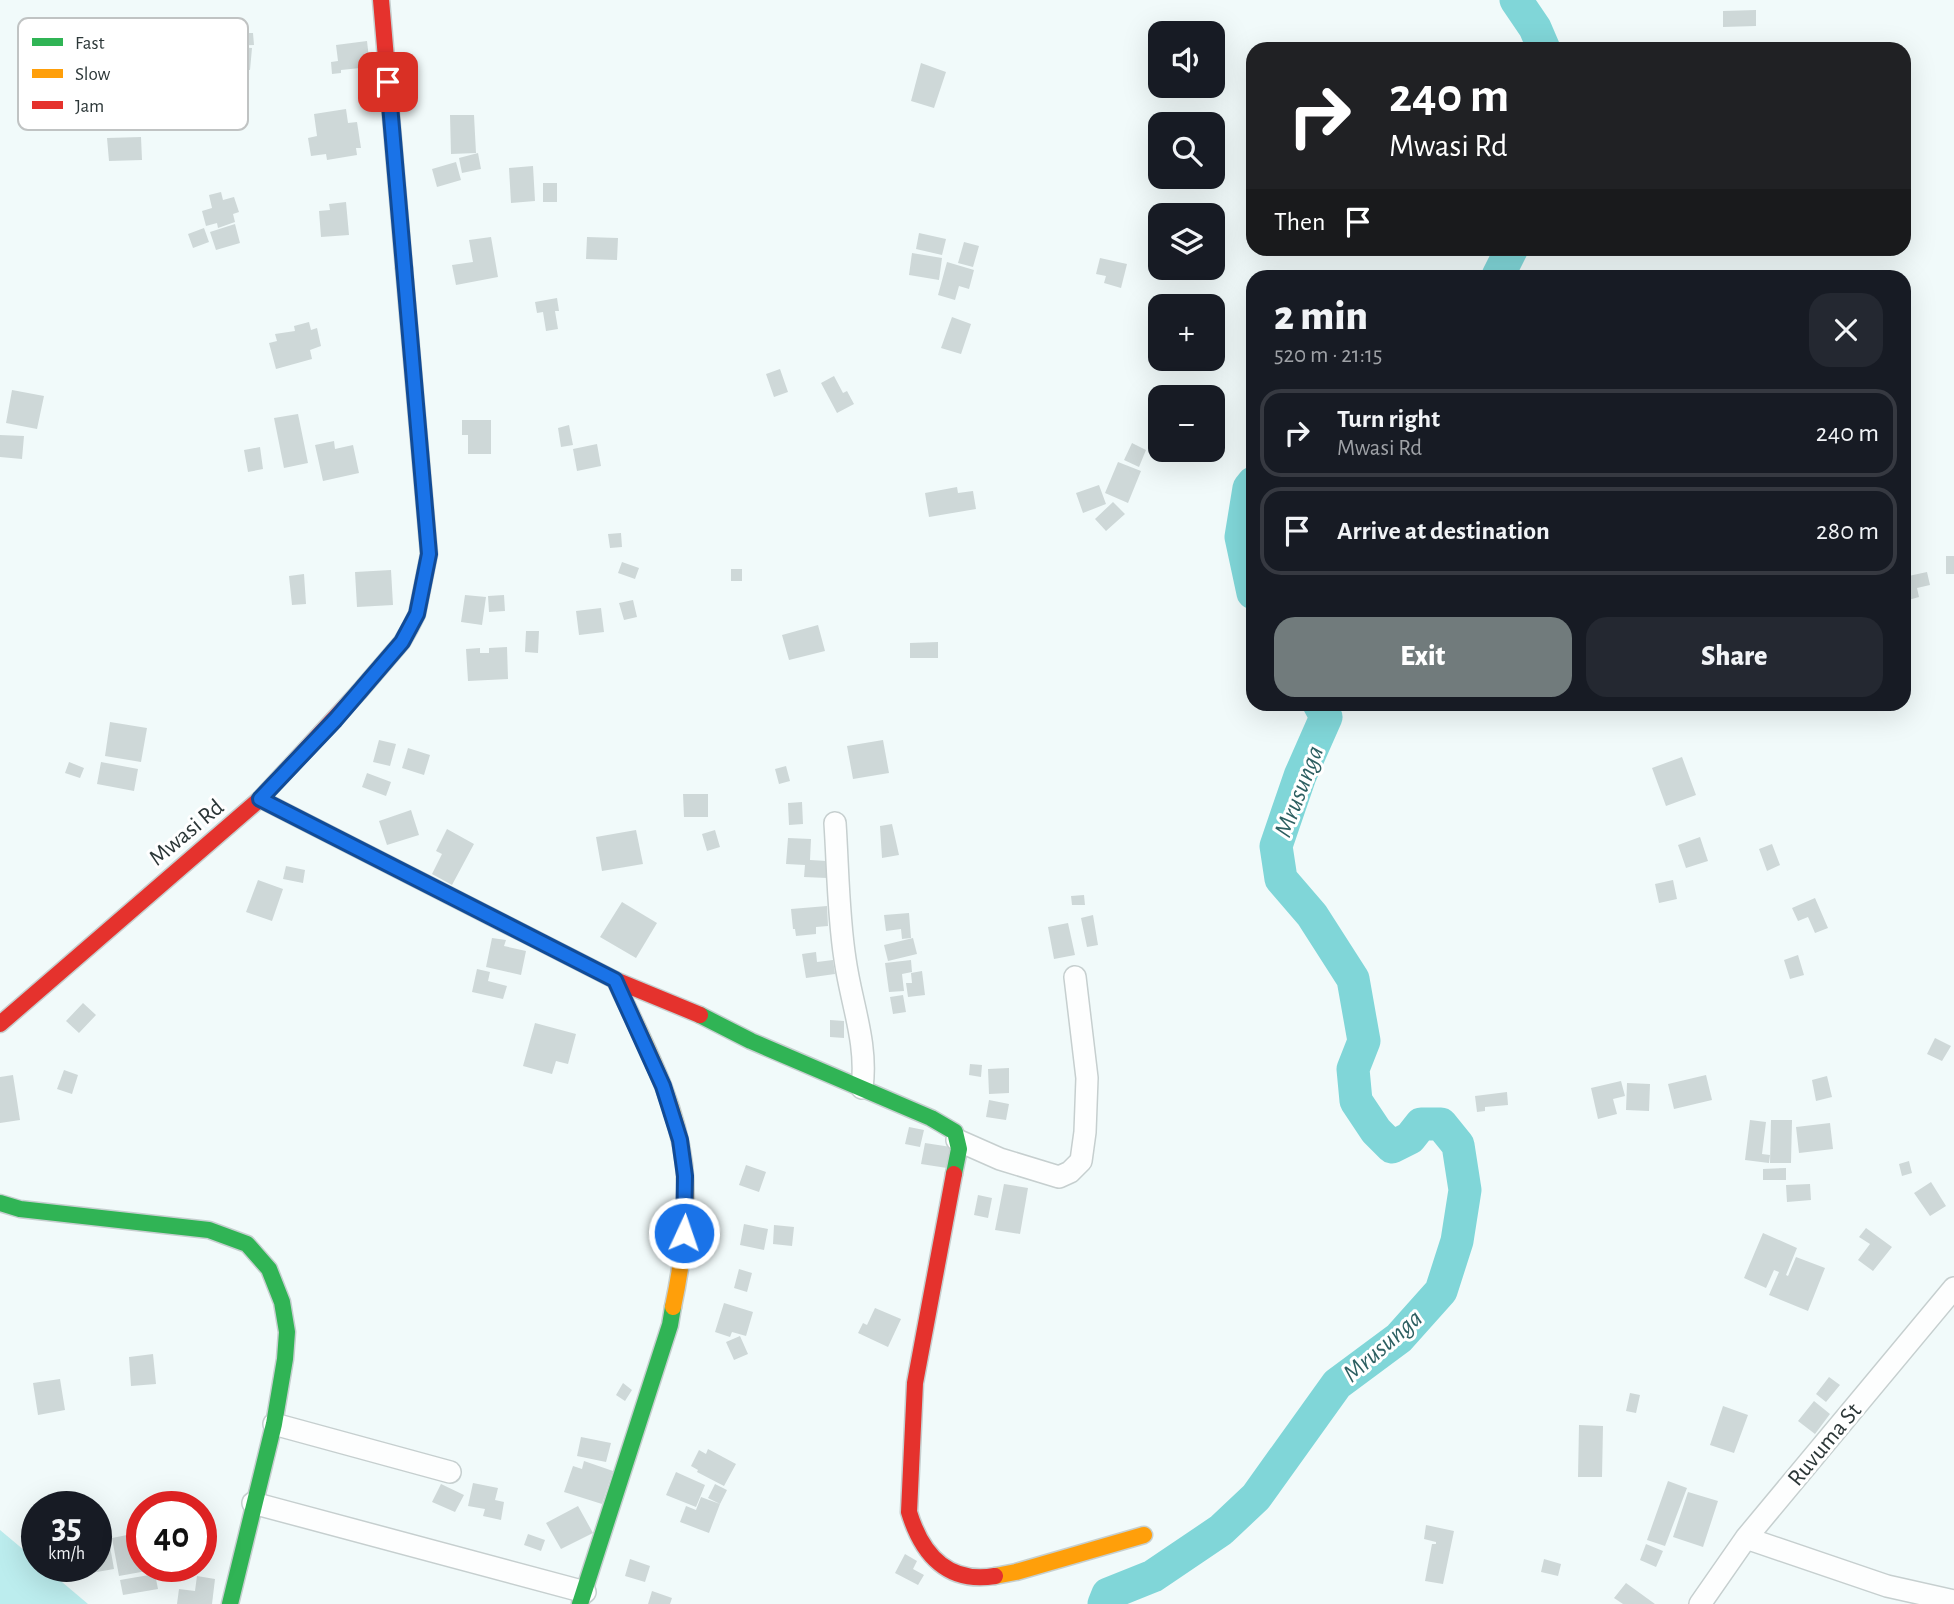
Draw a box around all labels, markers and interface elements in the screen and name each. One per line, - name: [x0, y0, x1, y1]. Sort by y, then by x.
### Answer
- legend: [18, 18, 248, 130]
- map controls: [1148, 21, 1225, 462]
- button: sound: [1148, 21, 1225, 98]
- text: Fast: [75, 34, 105, 53]
- pin: [358, 52, 418, 112]
- icon: arrive: [369, 63, 407, 101]
- text: Slow: [75, 65, 111, 84]
- icon: right: [1274, 70, 1365, 161]
- text: 240 m: [1389, 72, 1509, 121]
- text: Jam: [75, 97, 104, 116]
- button: search: [1148, 112, 1225, 189]
- text: Mwasi Rd: [1389, 130, 1508, 162]
- button: layers: [1148, 203, 1225, 280]
- icon: arrive: [1339, 203, 1377, 241]
- text: Then: [1274, 209, 1325, 235]
- button: close: [1809, 293, 1883, 367]
- button: +: [1148, 294, 1225, 371]
- text: 2 min: [1274, 295, 1368, 337]
- text: 520 m · 21:15: [1274, 344, 1382, 367]
- button: −: [1148, 385, 1225, 462]
- text: Turn right: [1337, 406, 1440, 432]
- icon: right: [1278, 414, 1316, 452]
- text: 240 m: [1816, 420, 1879, 446]
- text: Mwasi Rd: [1337, 437, 1422, 460]
- icon: arrive: [1278, 512, 1316, 550]
- text: Arrive at destination: [1337, 518, 1550, 544]
- text: 280 m: [1816, 518, 1879, 544]
- button: Exit: [1274, 617, 1572, 697]
- button: Share: [1586, 617, 1883, 697]
- water label: Mrusunga: [1270, 742, 1328, 841]
- street label: Mwasi Rd: [145, 795, 228, 871]
- position arrow: [647, 1196, 721, 1270]
- water label: Mrusunga: [1338, 1305, 1427, 1387]
- street label: Ruvuma St: [1783, 1398, 1866, 1491]
- speed limit sign: 40: [126, 1491, 217, 1582]
- text: 35: [51, 1510, 82, 1545]
- text: km/h: [48, 1545, 85, 1563]

